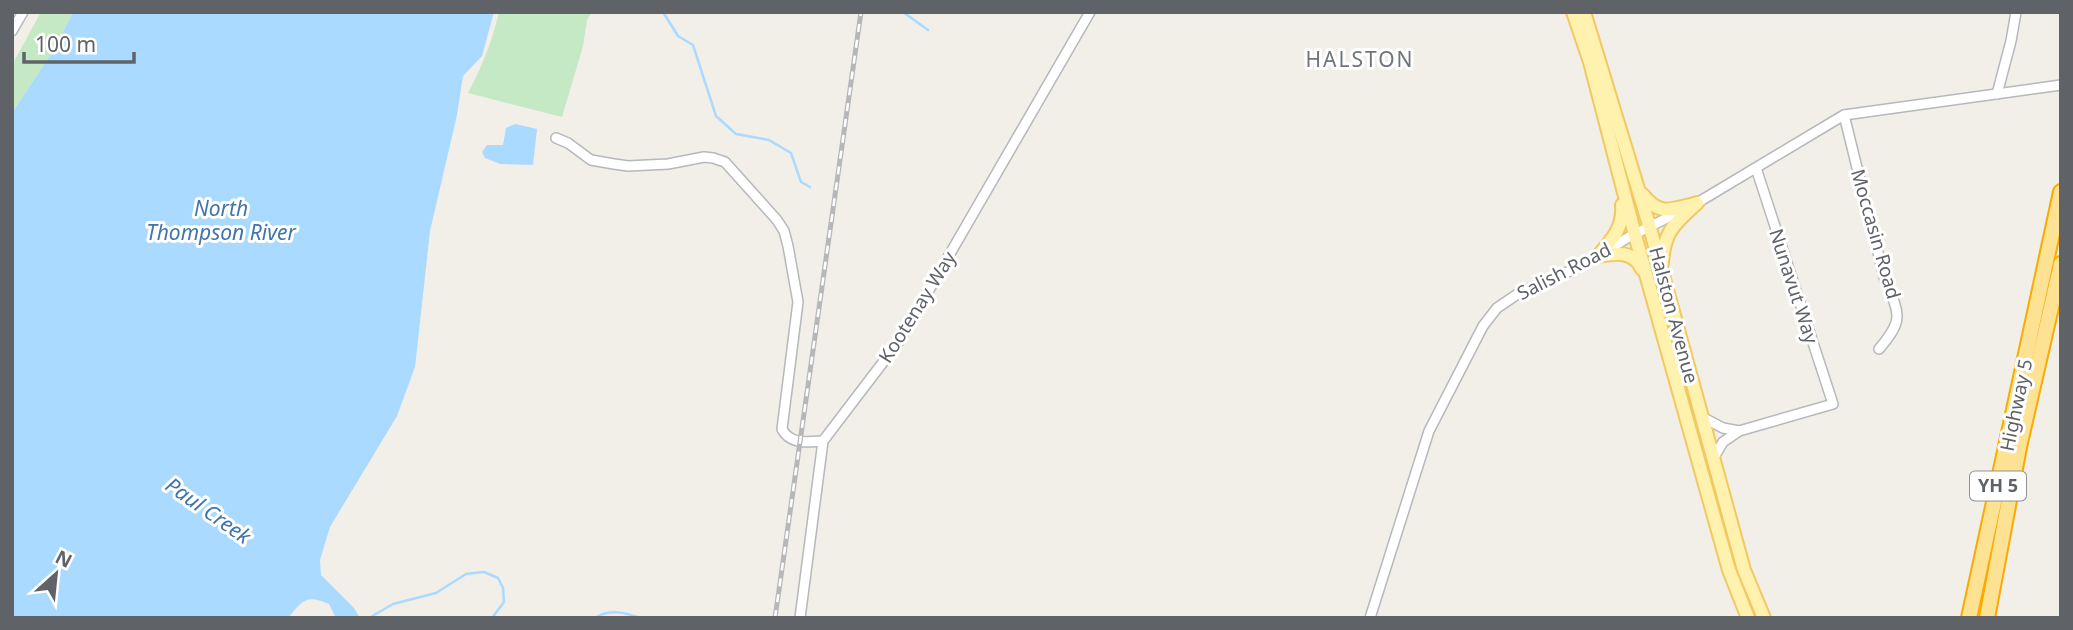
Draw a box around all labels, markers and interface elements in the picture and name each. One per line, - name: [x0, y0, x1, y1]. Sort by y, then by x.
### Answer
- scale bar: [24, 21, 135, 65]
- text: 100 m: [35, 30, 96, 58]
- district label: HALSTON: [1305, 45, 1415, 73]
- street label: Moccasin Road: [1845, 166, 1907, 302]
- water label: North Thompson River: [146, 194, 297, 246]
- street label: Nunavut Way: [1763, 225, 1825, 347]
- street label: Salish Road: [1513, 236, 1615, 306]
- street label: Halston Avenue: [1643, 244, 1705, 386]
- street label: Kootenay Way: [872, 246, 962, 368]
- street label: Highway 5: [1994, 357, 2038, 453]
- water label: Paul Creek: [160, 470, 258, 551]
- road number: YH 5: [1970, 472, 2026, 500]
- north arrow: [21, 539, 91, 609]
- text: N: [51, 544, 77, 574]

